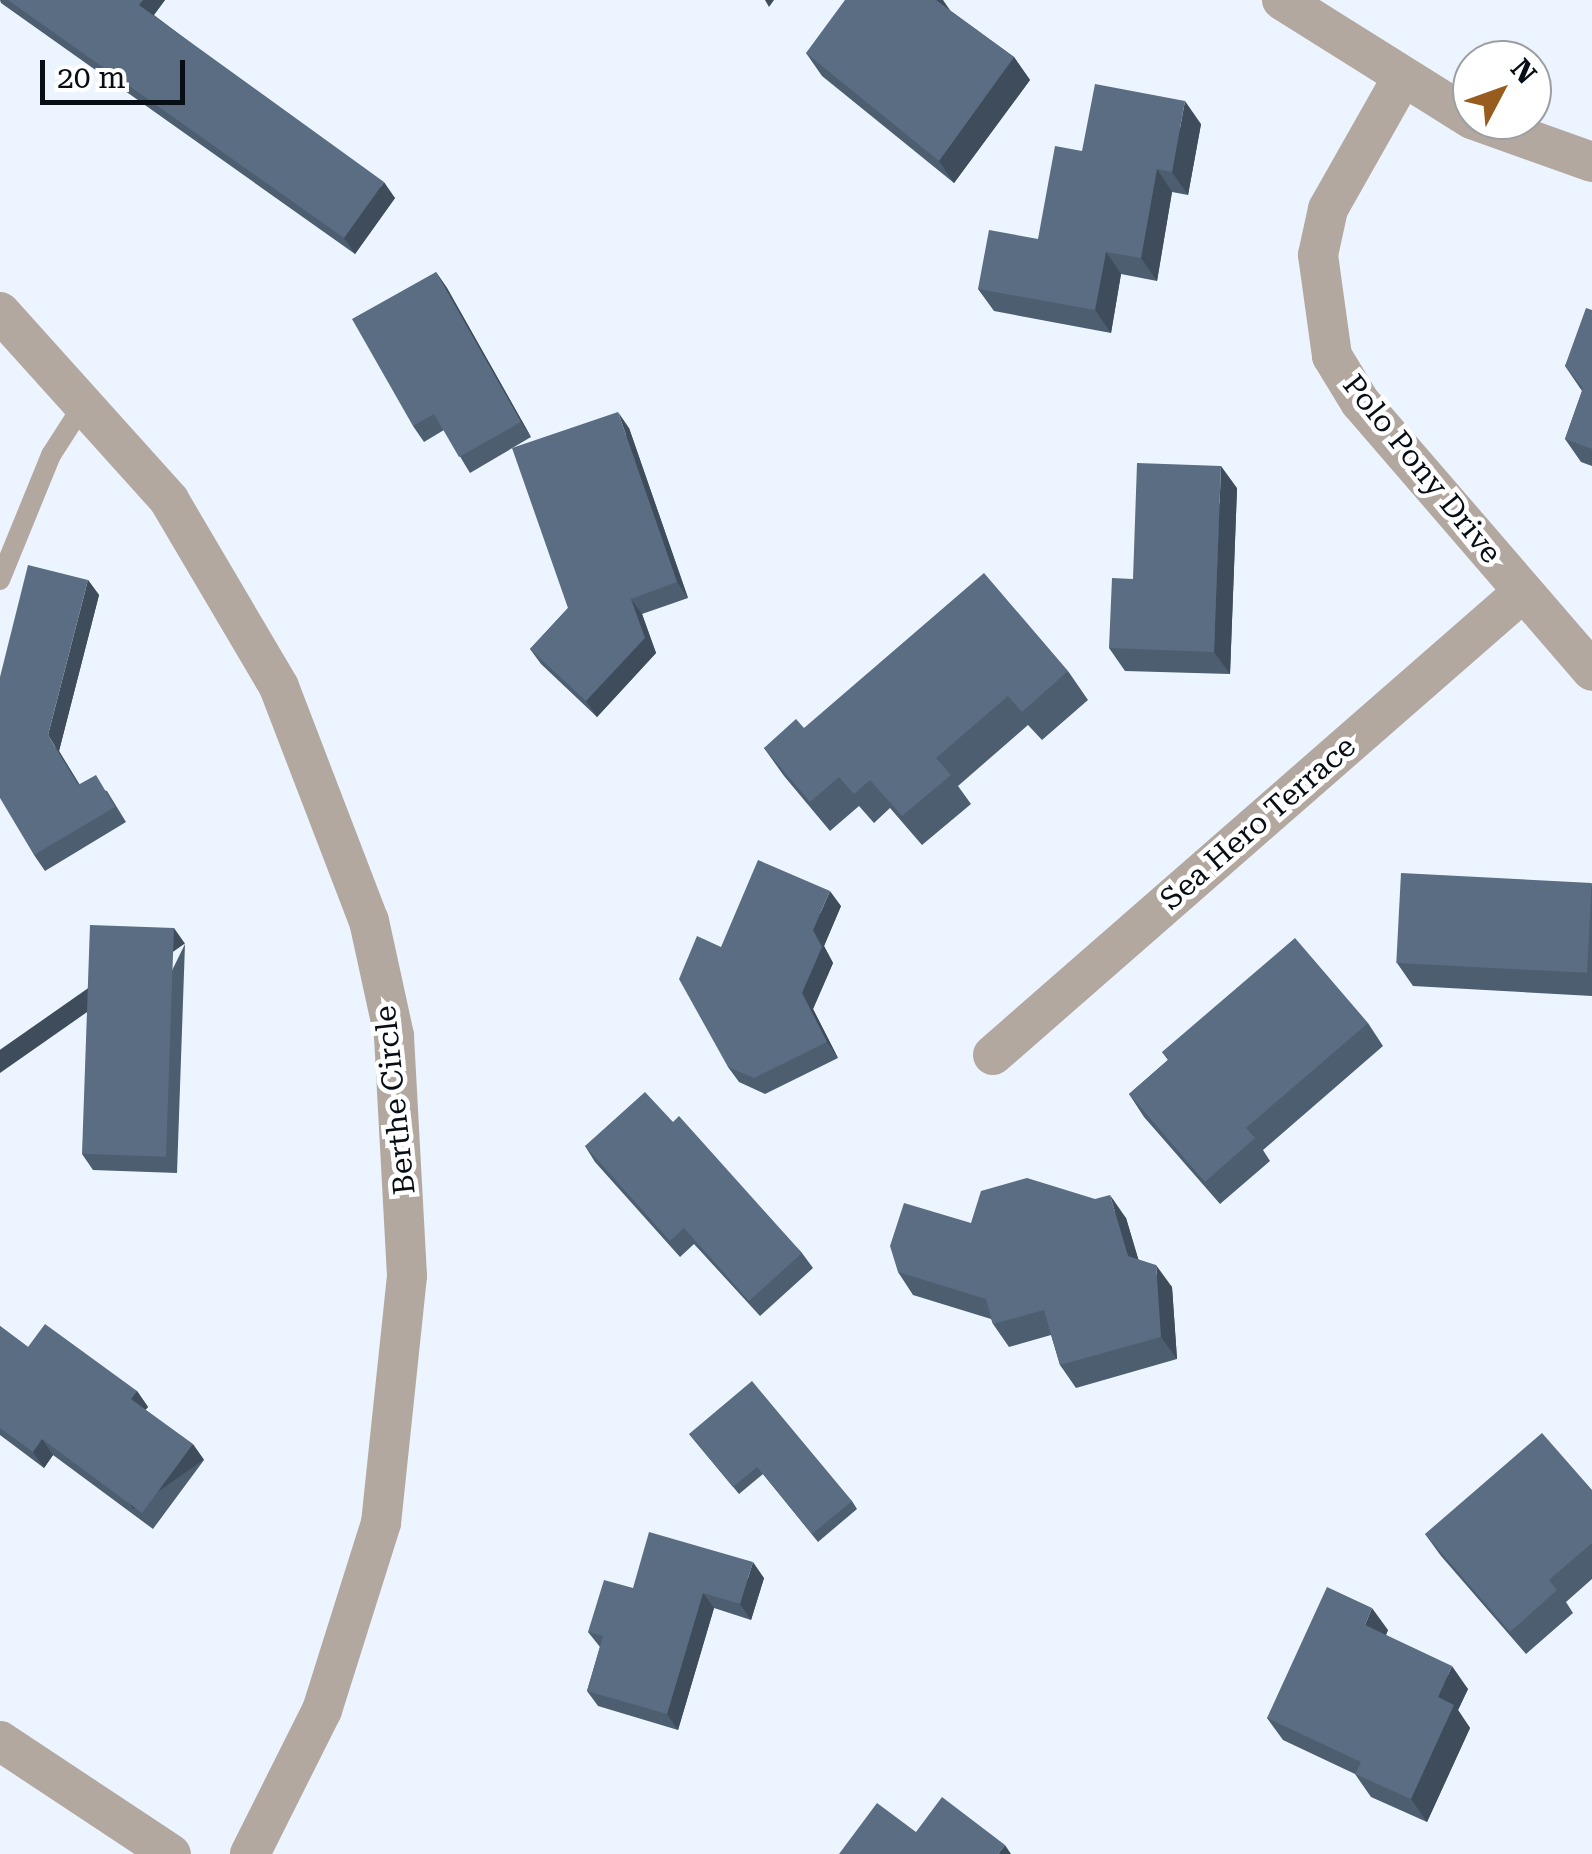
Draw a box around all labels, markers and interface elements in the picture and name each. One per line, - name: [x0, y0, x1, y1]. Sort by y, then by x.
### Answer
- scale bar: [45, 40, 190, 102]
- north arrow: [1452, 40, 1552, 140]
- text: N: [1504, 52, 1543, 90]
- text: 20 m: [57, 60, 126, 95]
- street label: Polo Pony Drive: [1335, 367, 1509, 571]
- street label: Sea Hero Terrace: [1153, 729, 1363, 917]
- street label: Berthe Circle: [367, 1004, 423, 1196]

